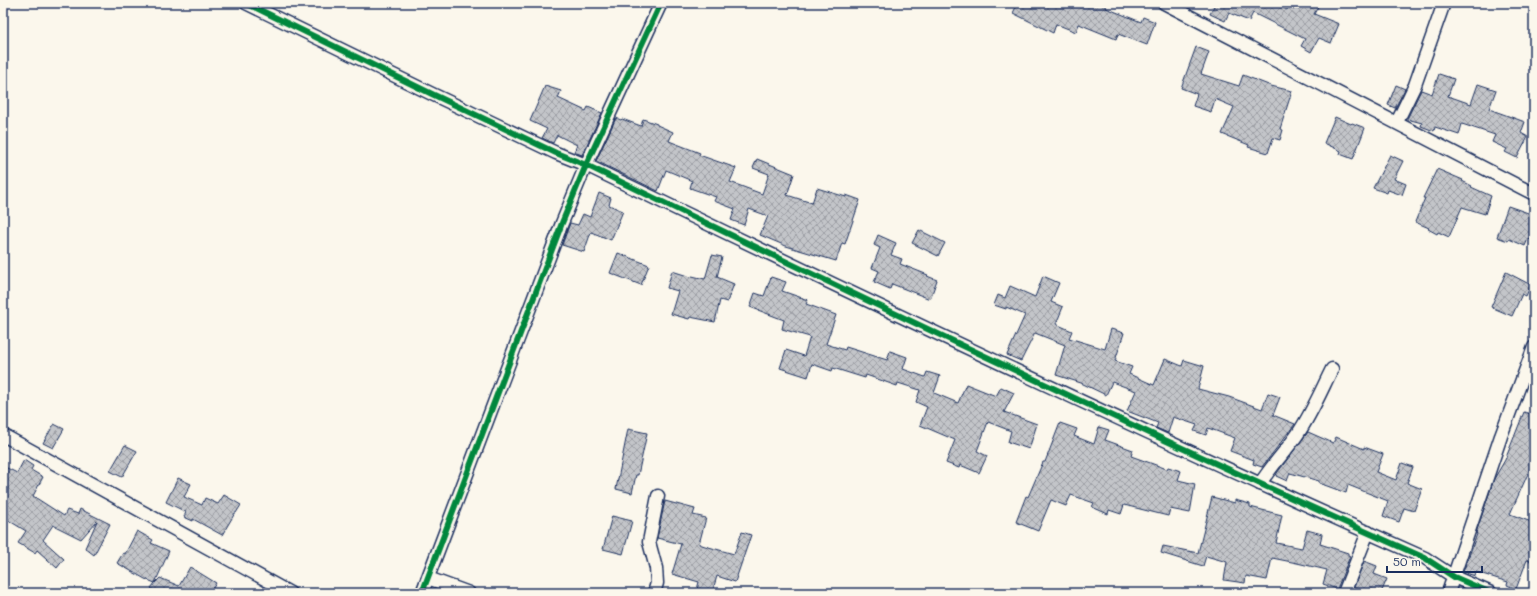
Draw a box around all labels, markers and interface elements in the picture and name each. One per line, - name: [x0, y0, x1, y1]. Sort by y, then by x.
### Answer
- scale bar: [1387, 548, 1482, 574]
- text: 50 m: [1393, 553, 1421, 569]

